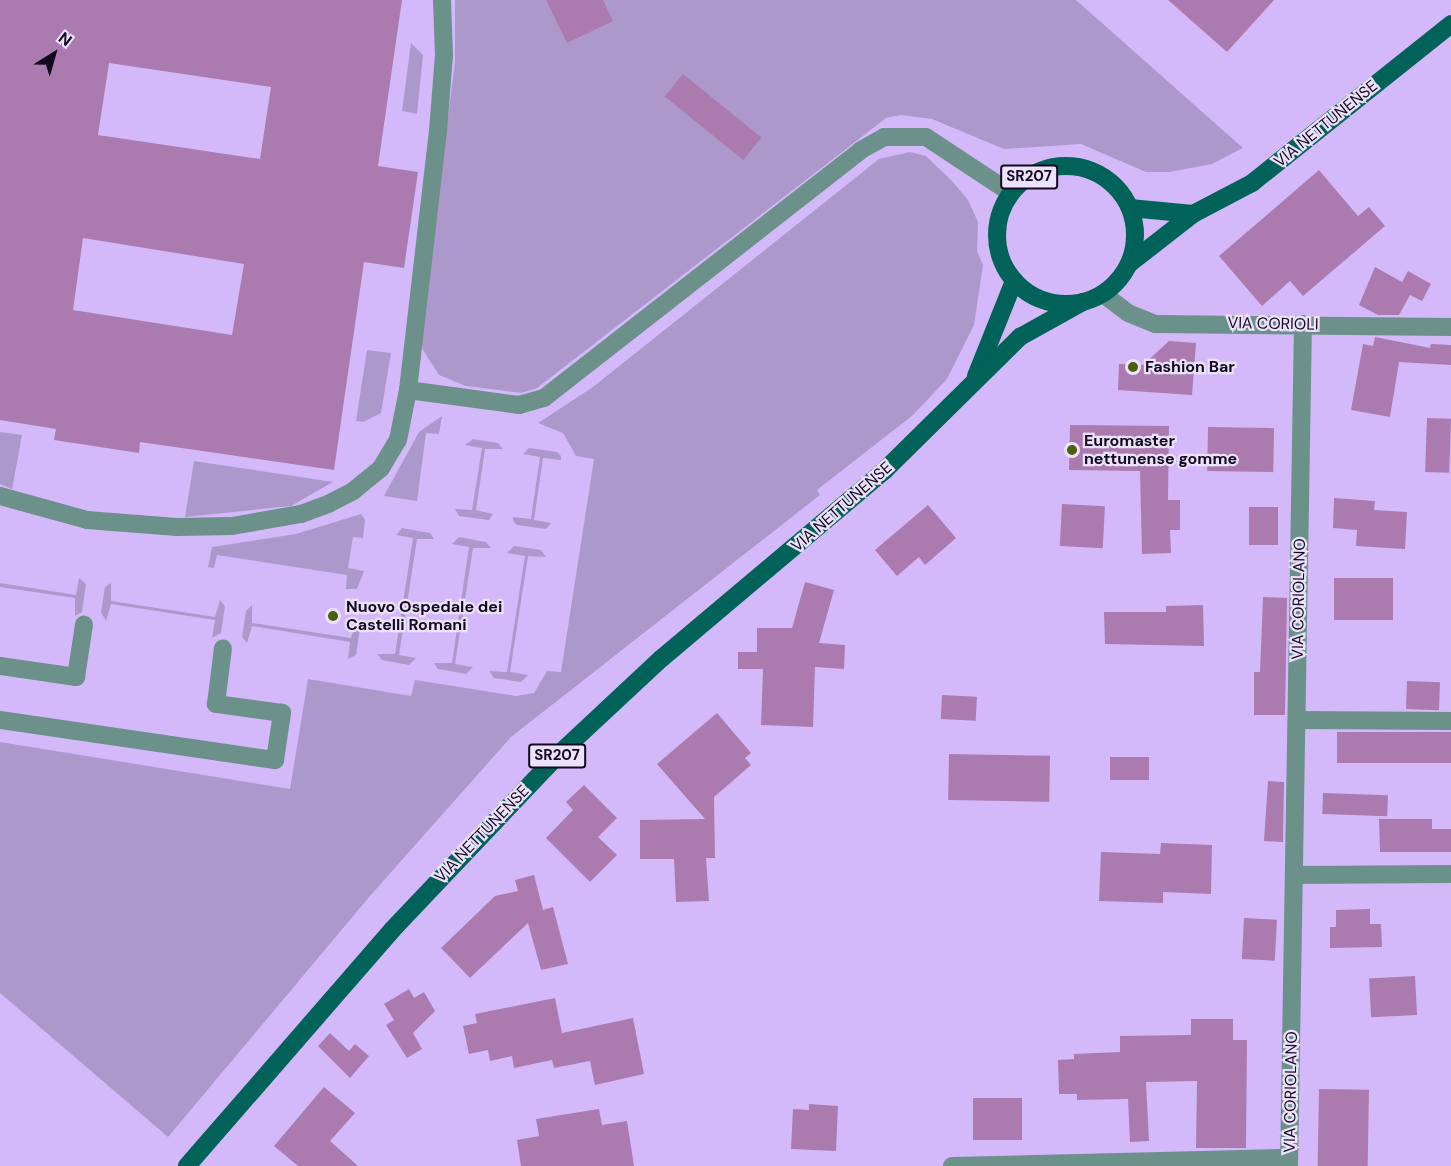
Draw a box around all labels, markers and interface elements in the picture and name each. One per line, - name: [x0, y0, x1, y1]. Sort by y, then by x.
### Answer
- north arrow: [24, 24, 84, 84]
- text: N: [54, 27, 76, 51]
- street label: VIA NETTUNENSE: [1270, 76, 1382, 172]
- road number: SR207: [999, 165, 1059, 189]
- street label: VIA CORIOLI: [1227, 314, 1319, 334]
- place label: Fashion Bar: [1145, 357, 1235, 377]
- marker: Fashion Bar: [1126, 360, 1140, 374]
- place label: Euromaster nettunense gomme: [1084, 431, 1237, 469]
- marker: Euromaster nettunense gomme: [1065, 443, 1079, 457]
- street label: VIA NETTUNENSE: [788, 458, 896, 556]
- street label: VIA CORIOLANO: [1288, 538, 1310, 660]
- place label: Nuovo Ospedale dei Castelli Romani: [346, 597, 502, 635]
- marker: Nuovo Ospedale dei Castelli Romani: [324, 607, 342, 625]
- road number: SR207: [527, 744, 587, 768]
- street label: VIA NETTUNENSE: [431, 782, 533, 886]
- street label: VIA CORIOLANO: [1280, 1031, 1302, 1153]

